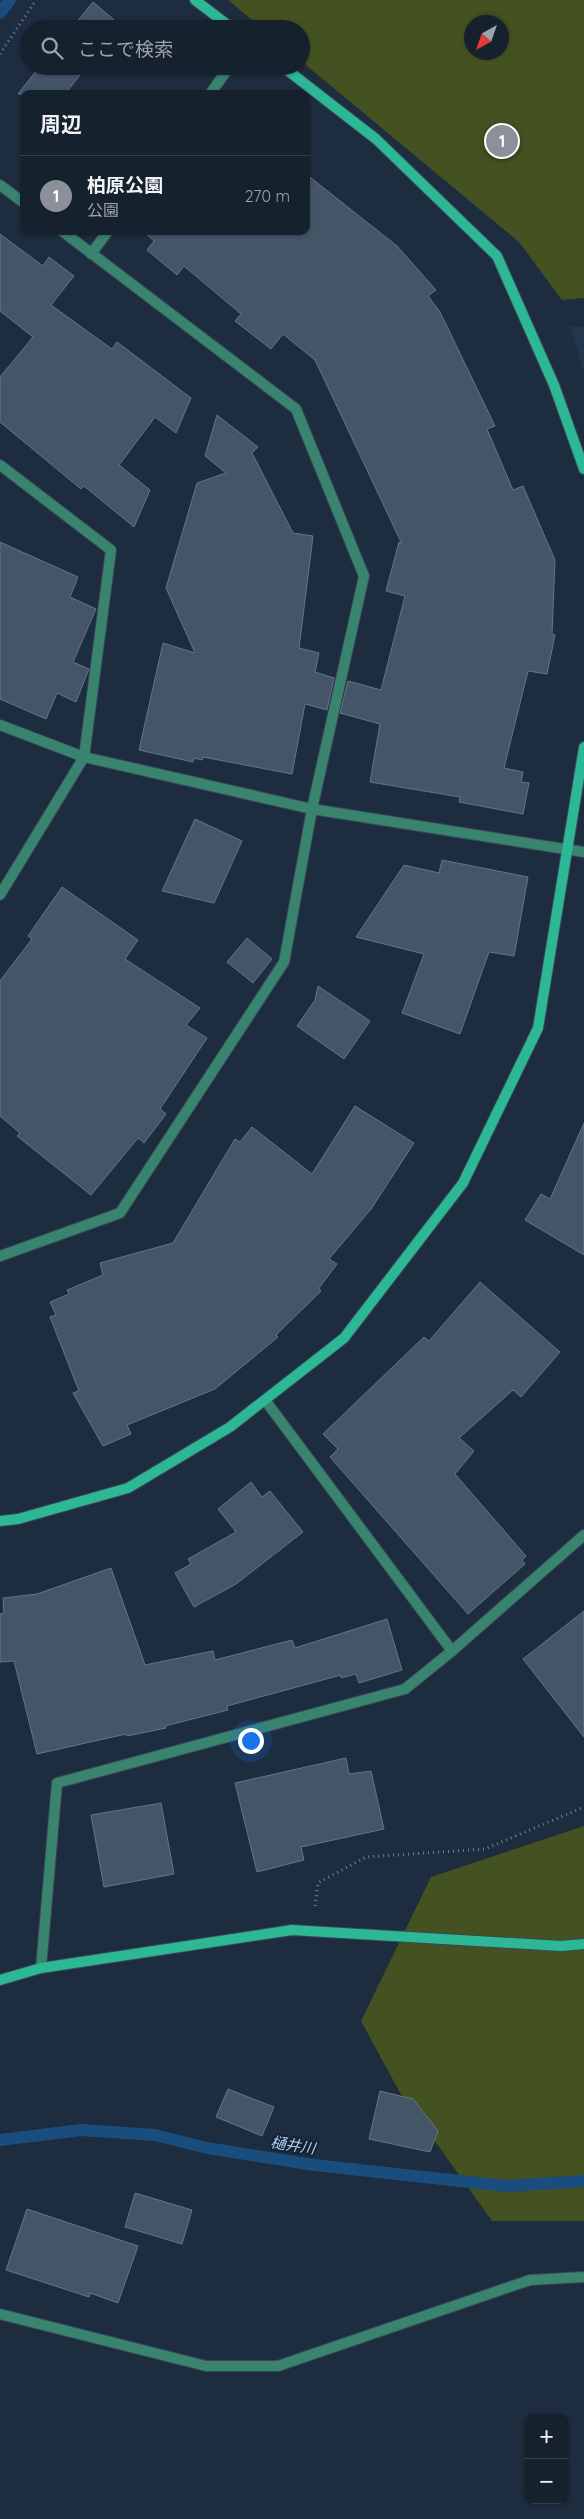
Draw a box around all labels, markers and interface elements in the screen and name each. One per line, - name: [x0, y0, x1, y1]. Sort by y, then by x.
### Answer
- north arrow: [464, 15, 509, 60]
- search box: [20, 20, 310, 75]
- icon: search: [38, 34, 66, 62]
- text: ここで検索: [78, 37, 173, 61]
- text: 周辺: [40, 111, 82, 137]
- pin: 1: [486, 122, 518, 160]
- text: 柏原公園: [87, 173, 163, 197]
- text: 1: [53, 186, 59, 206]
- text: 270 m: [245, 186, 290, 206]
- text: 公園: [87, 200, 119, 220]
- your location: [238, 1728, 264, 1754]
- water label: 樋井川: [269, 2132, 319, 2158]
- map controls: [524, 2414, 569, 2504]
- button: +: [524, 2414, 569, 2459]
- button: −: [524, 2459, 569, 2504]

